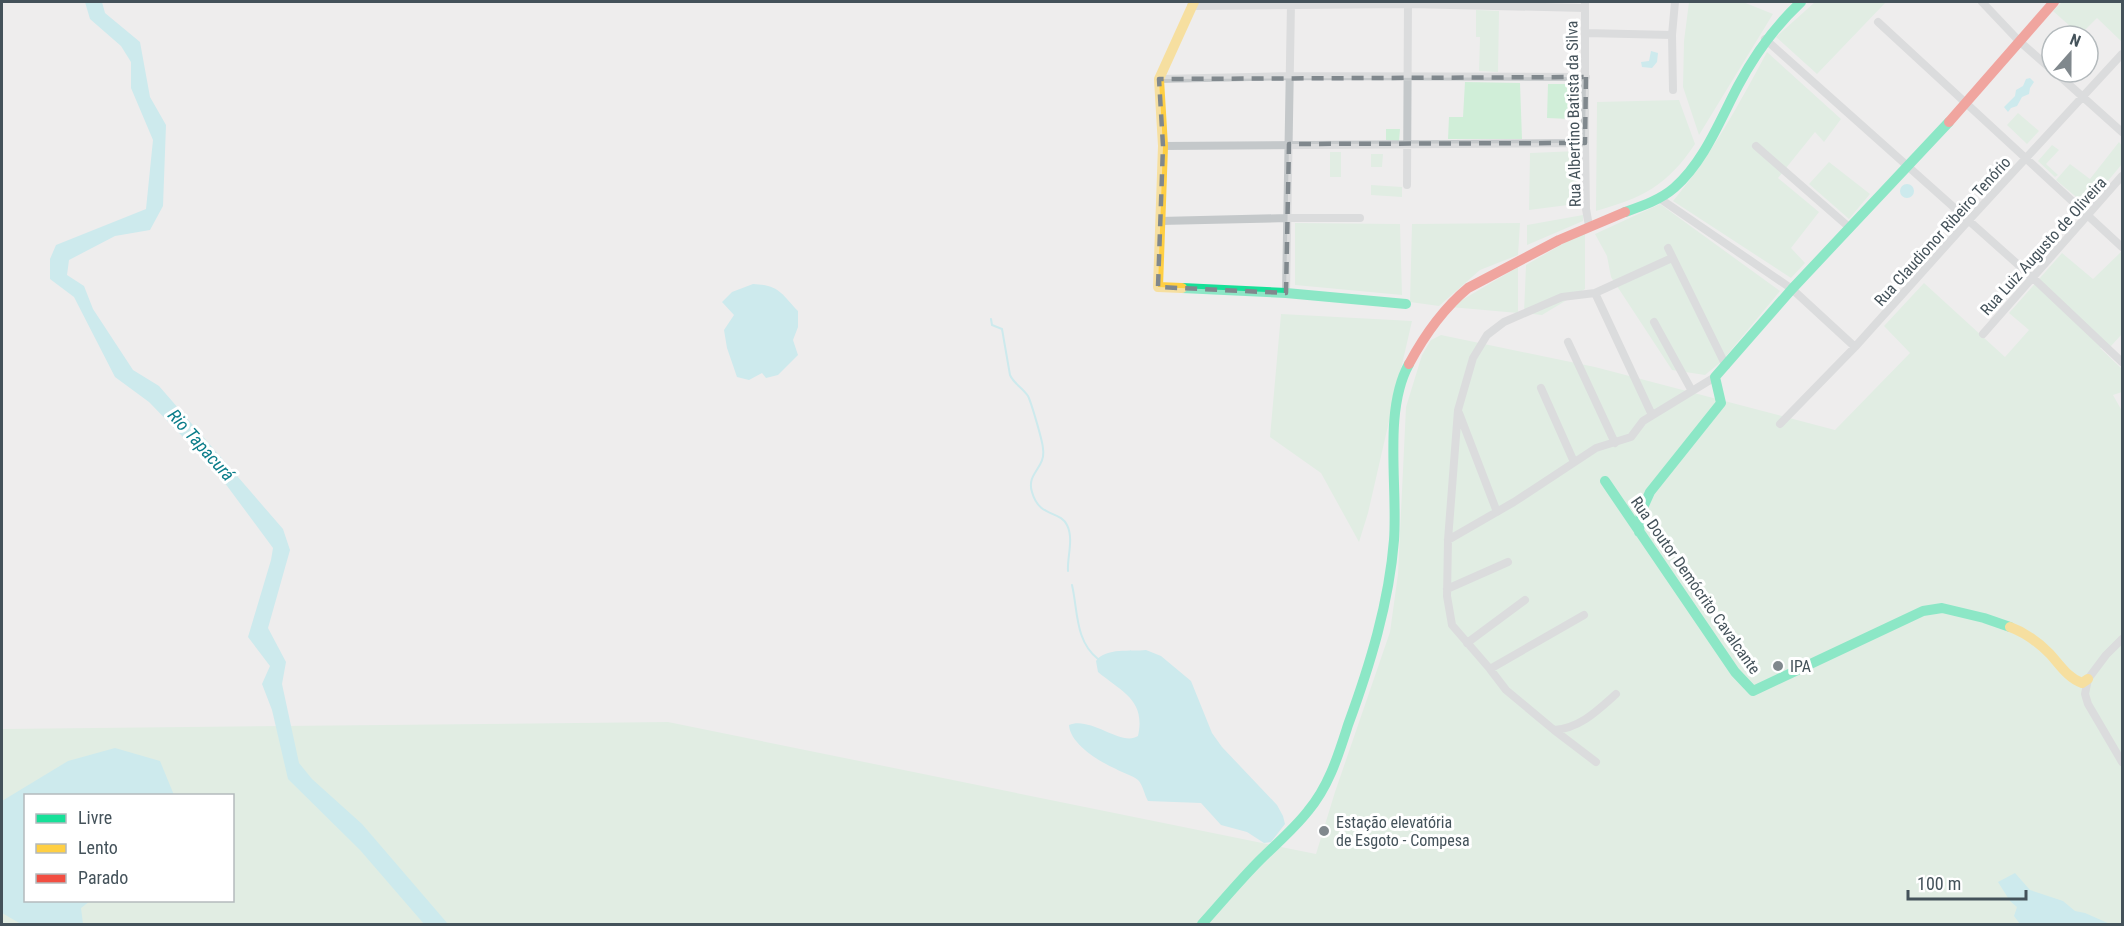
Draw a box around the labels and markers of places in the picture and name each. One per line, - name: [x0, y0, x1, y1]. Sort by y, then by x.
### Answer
- place label: IPA: [1790, 657, 1811, 676]
- marker: IPA: [1771, 659, 1785, 673]
- place label: Estação elevatória de Esgoto - Compesa: [1336, 813, 1470, 850]
- marker: Estação elevatória de Esgoto - Compesa: [1317, 824, 1331, 838]

